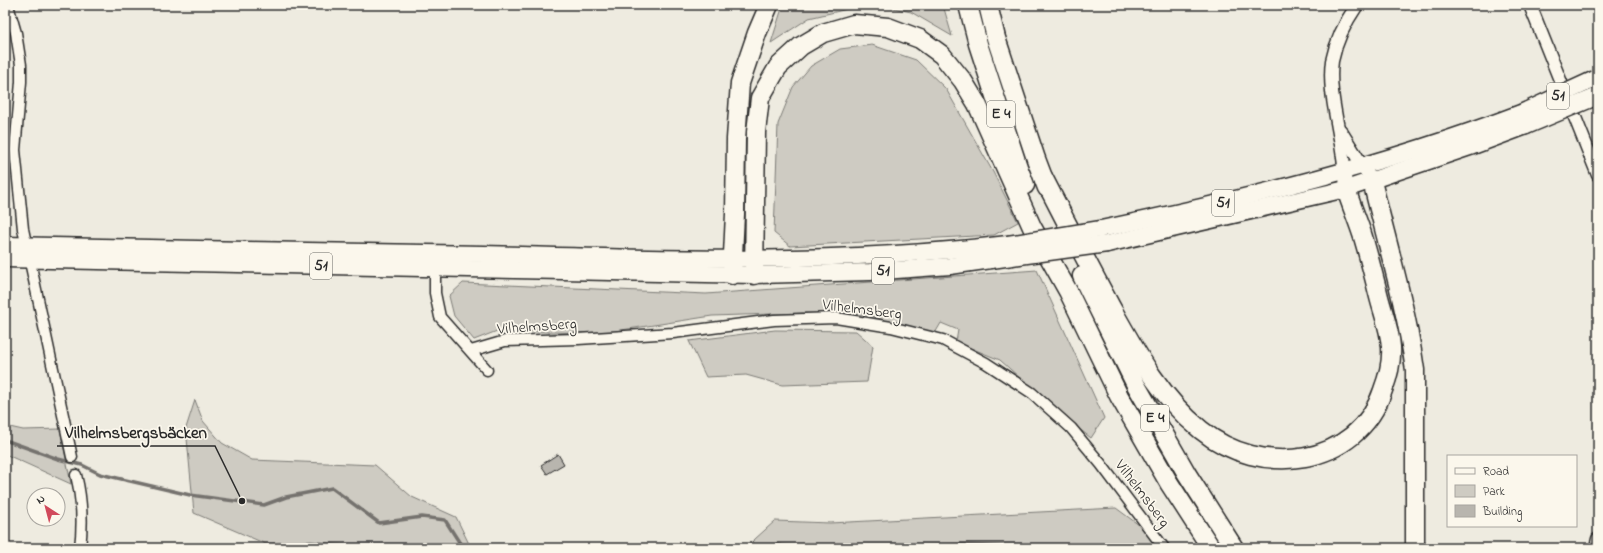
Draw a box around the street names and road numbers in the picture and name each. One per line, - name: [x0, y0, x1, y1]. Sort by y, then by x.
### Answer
- road number: 51: [1547, 83, 1569, 109]
- road number: E 4: [987, 101, 1015, 127]
- road number: 51: [1212, 190, 1234, 216]
- road number: 51: [310, 253, 332, 279]
- road number: 51: [872, 258, 894, 284]
- street label: Vilhelmsberg: [820, 293, 903, 327]
- street label: Vilhelmsberg: [495, 312, 578, 342]
- road number: E 4: [1141, 405, 1169, 431]
- street label: Vilhelmsberg: [1108, 454, 1176, 533]

